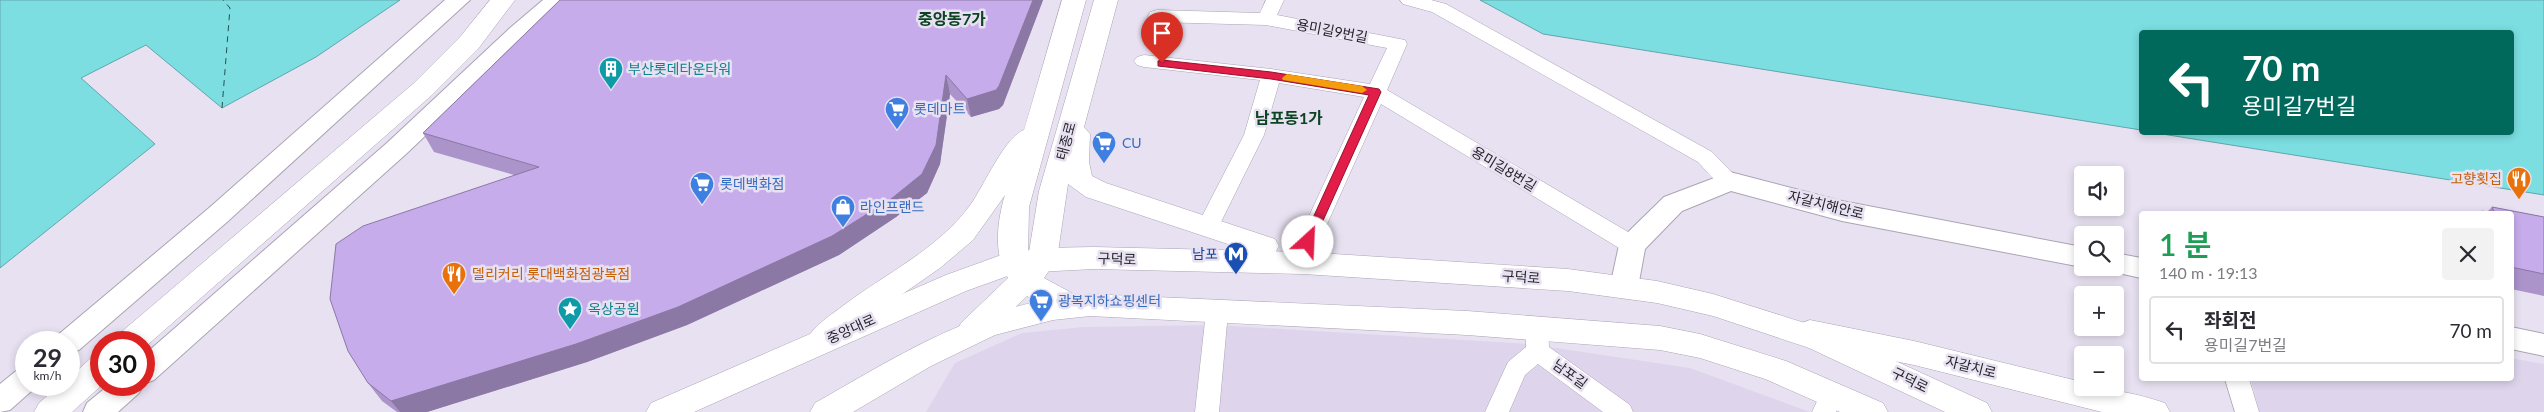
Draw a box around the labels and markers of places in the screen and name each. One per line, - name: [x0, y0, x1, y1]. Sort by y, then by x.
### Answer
- pin: [1141, 12, 1183, 63]
- building icon: 부산롯데타운타워: [598, 56, 624, 90]
- place label: 부산롯데타운타워: [628, 60, 731, 77]
- supermarket icon: 롯데마트: [884, 96, 910, 130]
- place label: 롯데마트: [914, 100, 966, 117]
- supermarket icon: CU: [1091, 130, 1117, 164]
- place label: CU: [1122, 134, 1142, 151]
- restaurant icon: 고향횟집: [2506, 166, 2532, 200]
- place label: 고향횟집: [2450, 170, 2502, 187]
- supermarket icon: 롯데백화점: [689, 171, 715, 205]
- place label: 롯데백화점: [720, 175, 784, 192]
- shop icon: 라인프랜드: [830, 194, 856, 228]
- place label: 라인프랜드: [860, 198, 925, 215]
- metro station icon: 남포: [1223, 241, 1249, 275]
- place label: 남포: [1192, 245, 1218, 262]
- restaurant icon: 델리커리 롯대백화점광복점: [441, 261, 467, 295]
- place label: 델리커리 롯대백화점광복점: [472, 265, 630, 282]
- supermarket icon: 광복지하쇼핑센터: [1028, 288, 1054, 322]
- place label: 광복지하쇼핑센터: [1058, 292, 1161, 309]
- place icon: 옥상공원: [557, 296, 583, 330]
- place label: 옥상공원: [588, 300, 640, 317]

